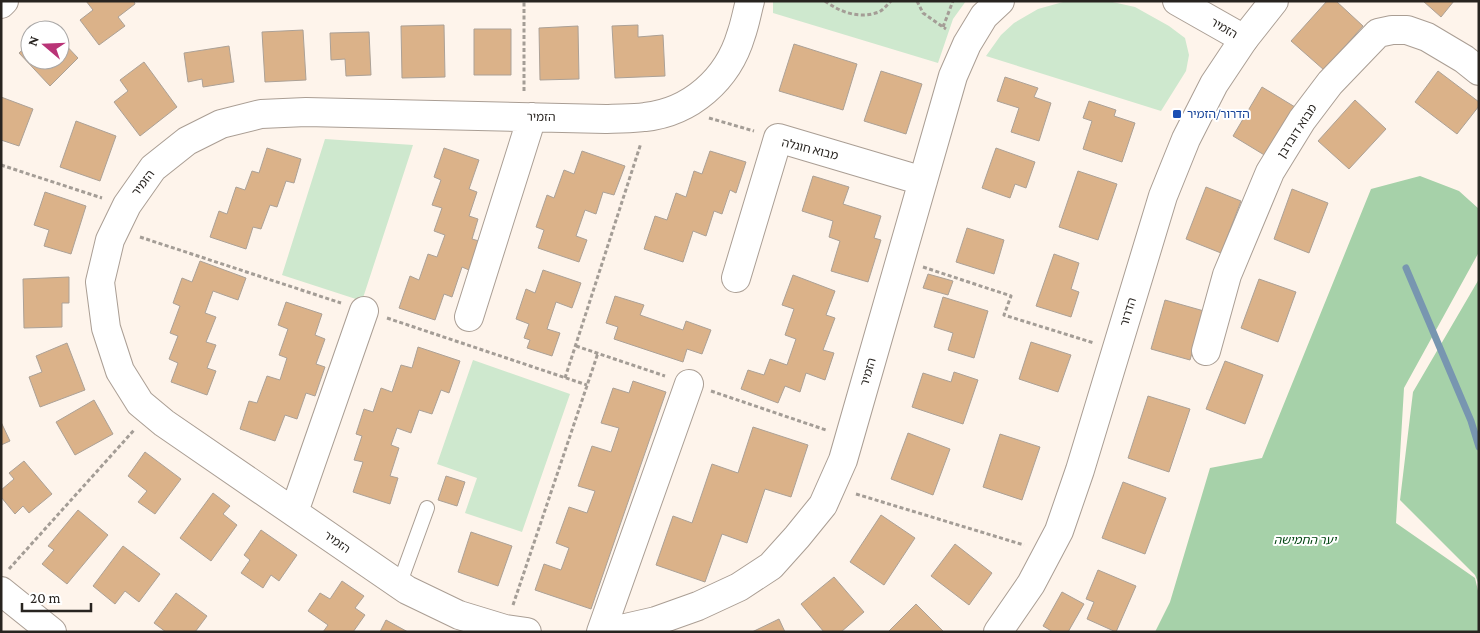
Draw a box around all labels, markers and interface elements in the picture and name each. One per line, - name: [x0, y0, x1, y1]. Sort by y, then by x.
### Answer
- street label: הזמיר: [1208, 15, 1240, 41]
- north arrow: [20, 20, 70, 70]
- text: N: [24, 33, 42, 48]
- street label: מבוא דובדבן: [1274, 101, 1320, 161]
- place label: הדרור/הזמיר: [1187, 107, 1250, 121]
- marker: הדרור/הזמיר: [1171, 108, 1183, 120]
- street label: הזמיר: [526, 110, 556, 124]
- street label: מבוא חוגלה: [780, 135, 840, 163]
- street label: הזמיר: [129, 167, 157, 199]
- street label: הדרור: [1117, 296, 1139, 328]
- street label: הזמיר: [857, 356, 879, 388]
- street label: הזמיר: [321, 528, 353, 556]
- park label: יער החמישה: [1274, 533, 1338, 547]
- scale bar: [22, 580, 91, 612]
- text: 20 m: [30, 590, 61, 606]

